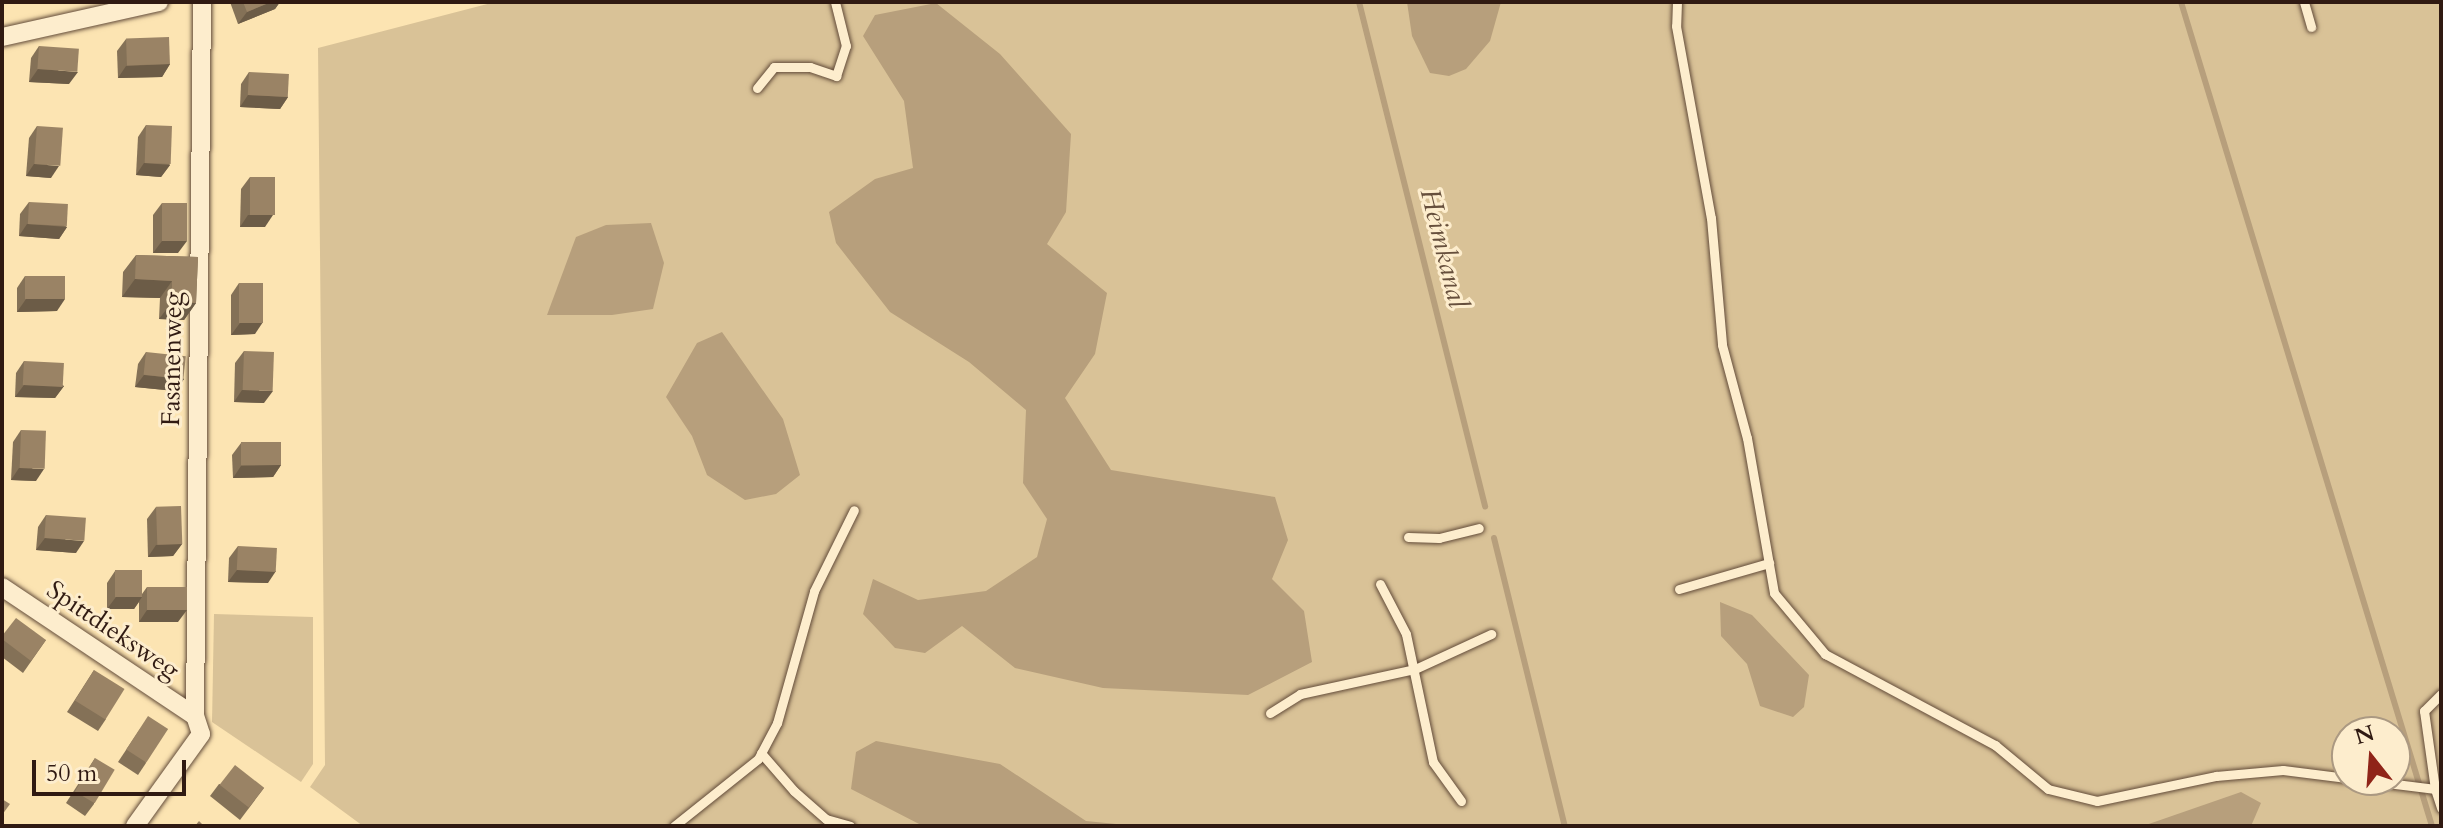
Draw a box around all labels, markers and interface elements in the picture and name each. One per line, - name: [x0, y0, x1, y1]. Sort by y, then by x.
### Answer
- water label: Heimkanal: [1413, 185, 1475, 311]
- street label: Fasanenweg: [155, 291, 189, 427]
- street label: Spittdieksweg: [41, 574, 185, 686]
- north arrow: [2331, 716, 2411, 796]
- text: N: [2351, 718, 2378, 752]
- scale bar: [36, 744, 190, 794]
- text: 50 m: [46, 757, 97, 790]

